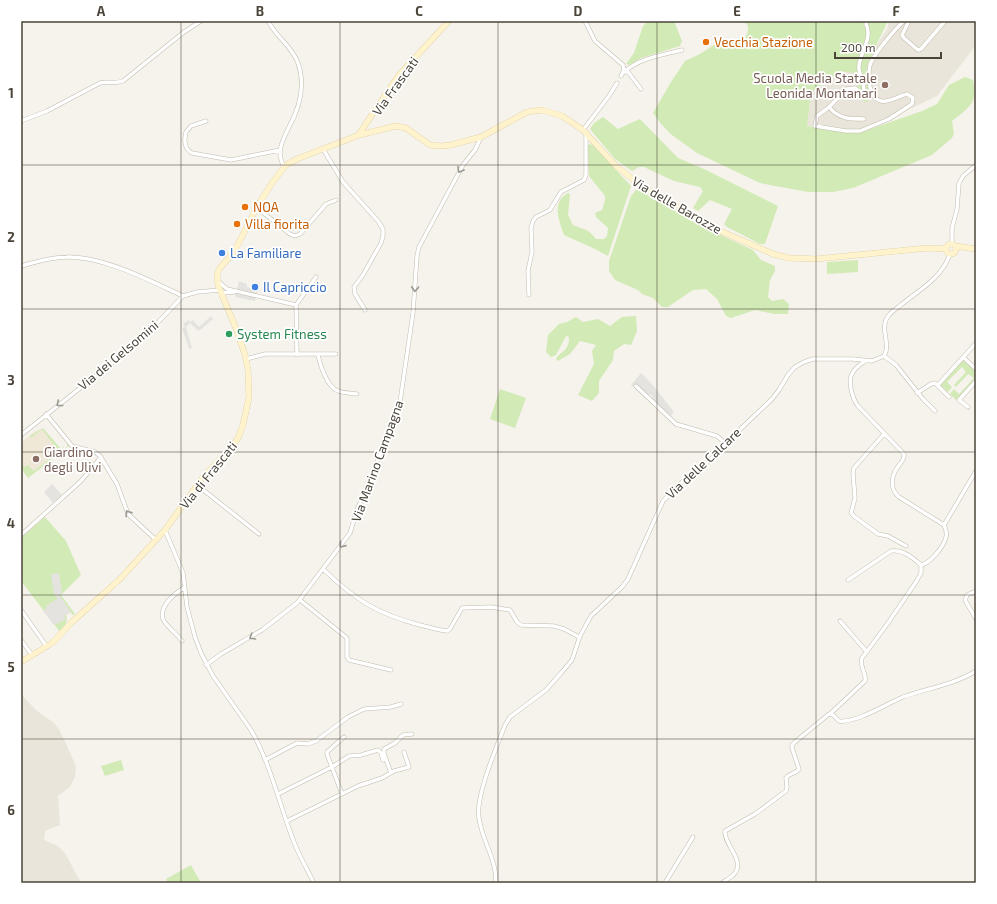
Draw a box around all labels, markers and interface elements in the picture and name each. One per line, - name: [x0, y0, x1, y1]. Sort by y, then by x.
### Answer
- text: A: [97, 3, 106, 19]
- text: B: [256, 3, 264, 19]
- text: C: [415, 3, 423, 19]
- text: D: [574, 3, 583, 19]
- text: E: [733, 3, 741, 19]
- text: F: [892, 3, 900, 19]
- place label: Vecchia Stazione: [714, 34, 813, 50]
- scale bar: [835, 34, 941, 60]
- marker: Vecchia Stazione: [701, 37, 711, 47]
- text: 200 m: [841, 40, 875, 54]
- street label: Via Frascati: [368, 54, 422, 118]
- place label: Scuola Media Statale Leonida Montanari: [753, 70, 877, 101]
- marker: Scuola Media Statale Leonida Montanari: [880, 80, 890, 90]
- text: 1: [8, 85, 14, 101]
- one-way arrow: [458, 165, 465, 173]
- street label: Via delle Barozze: [629, 173, 725, 237]
- place label: NOA: [253, 199, 279, 215]
- marker: NOA: [240, 202, 250, 212]
- place label: Villa fiorita: [245, 216, 309, 232]
- marker: Villa fiorita: [232, 219, 242, 229]
- text: 2: [7, 229, 15, 245]
- place label: La Familiare: [230, 245, 301, 261]
- marker: La Familiare: [217, 248, 227, 258]
- place label: Il Capriccio: [263, 279, 327, 295]
- marker: Il Capriccio: [250, 282, 260, 292]
- one-way arrow: [411, 286, 419, 292]
- street label: Via dei Gelsomini: [75, 317, 161, 393]
- place label: System Fitness: [237, 326, 327, 342]
- marker: System Fitness: [224, 329, 234, 339]
- text: 3: [7, 372, 15, 388]
- street label: Via Marino Campagna: [347, 398, 407, 524]
- one-way arrow: [56, 399, 63, 406]
- street label: Via delle Calcare: [662, 424, 744, 502]
- street label: Via di Frascati: [176, 438, 240, 512]
- place label: Giardino degli Ulivi: [44, 444, 102, 475]
- marker: Giardino degli Ulivi: [31, 454, 41, 464]
- one-way arrow: [126, 510, 133, 517]
- text: 4: [7, 515, 15, 531]
- one-way arrow: [339, 541, 346, 548]
- one-way arrow: [249, 632, 256, 639]
- text: 5: [7, 659, 15, 675]
- text: 6: [7, 802, 15, 818]

